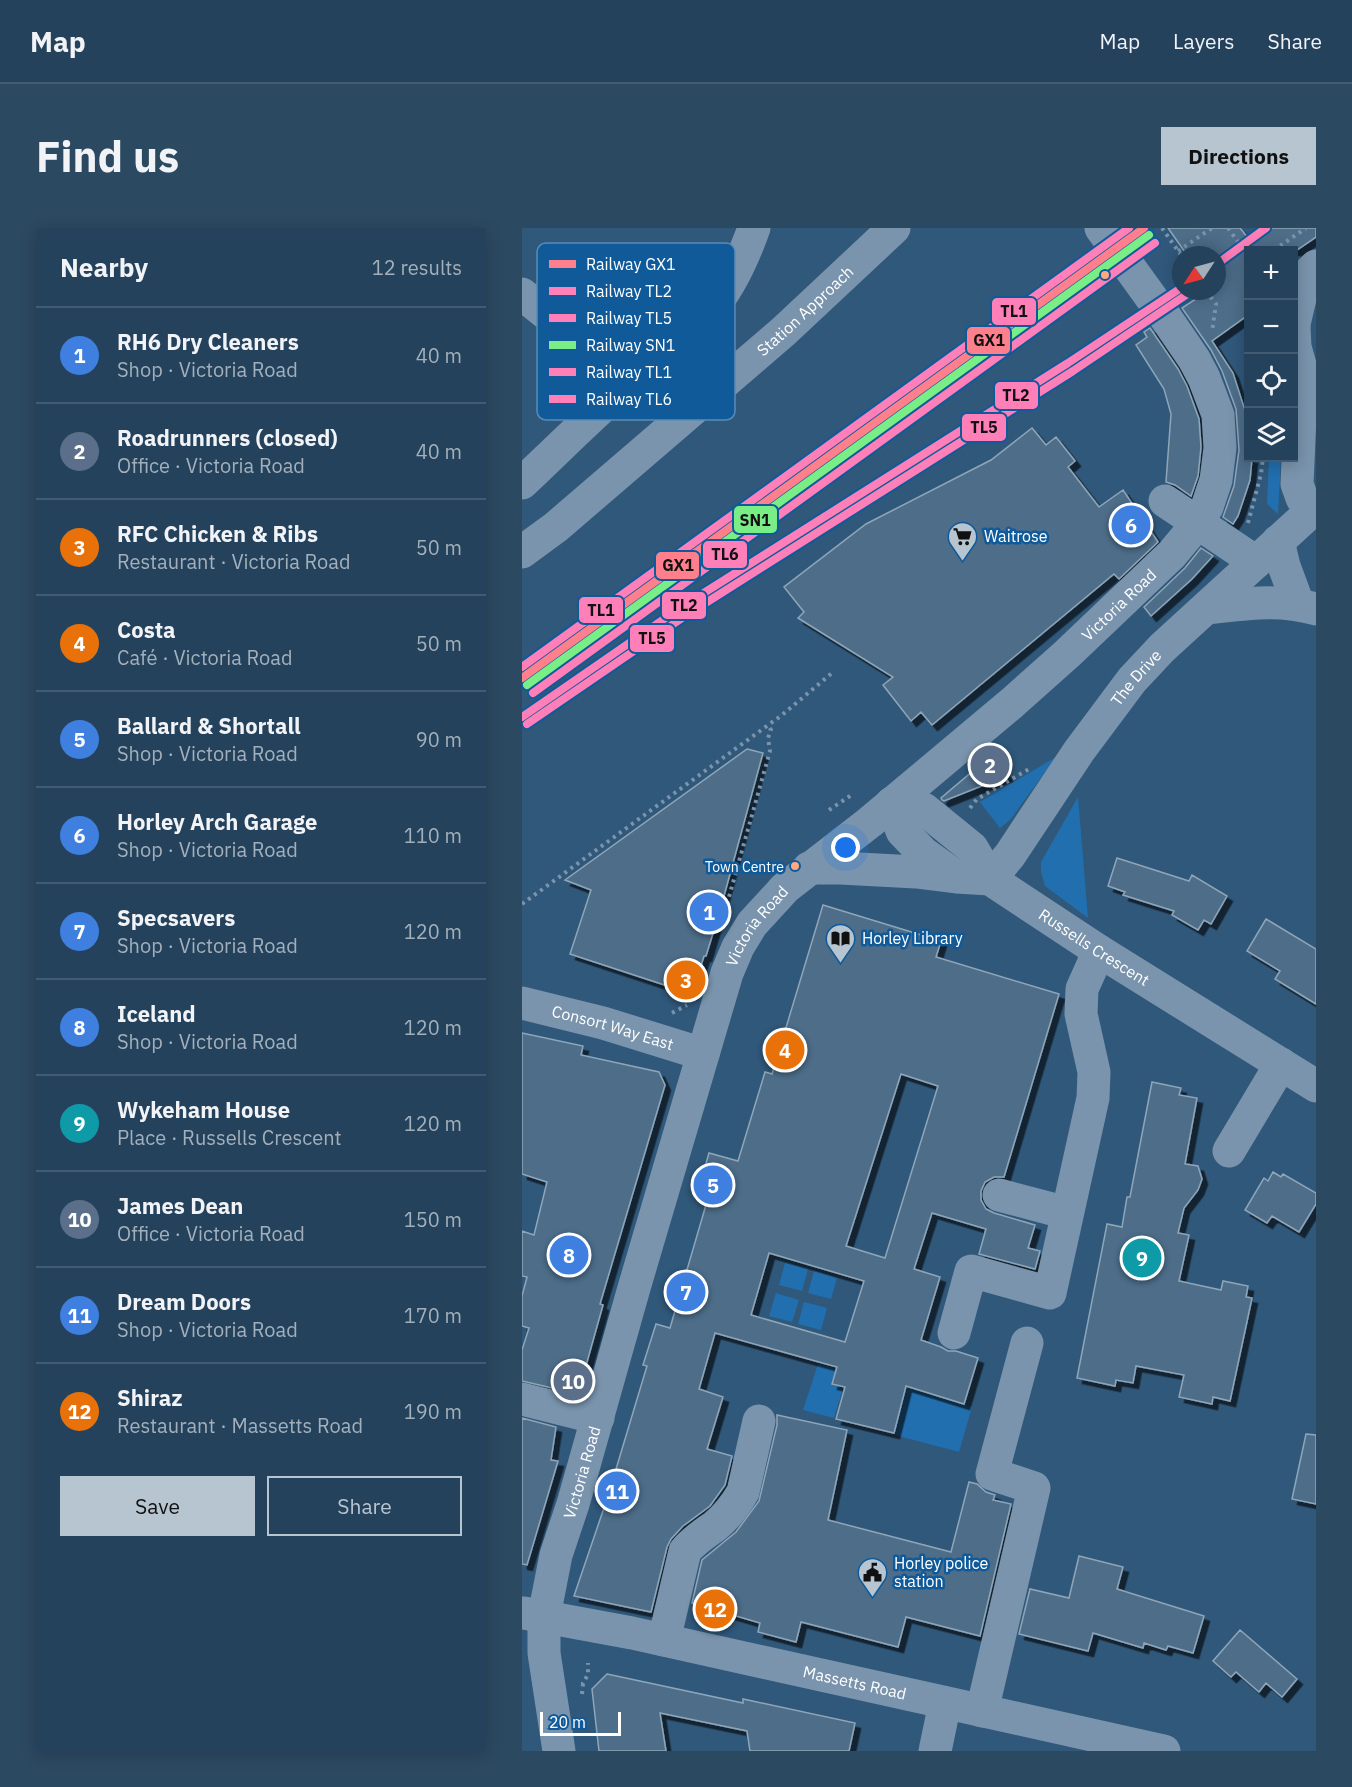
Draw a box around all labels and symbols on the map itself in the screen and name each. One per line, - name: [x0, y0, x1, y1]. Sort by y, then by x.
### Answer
- legend: [537, 243, 735, 420]
- north arrow: [1172, 246, 1226, 300]
- text: Railway GX1: [586, 254, 676, 274]
- street label: Station Approach: [752, 261, 857, 360]
- unlabelled marker: [1099, 269, 1111, 281]
- text: Railway TL2: [586, 281, 672, 301]
- line badge: TL1: [991, 297, 1037, 326]
- text: TL1: [1000, 301, 1028, 321]
- text: Railway TL5: [586, 308, 672, 328]
- line badge: GX1: [966, 326, 1011, 355]
- text: GX1: [973, 330, 1005, 350]
- text: Railway SN1: [586, 335, 675, 355]
- text: Railway TL1: [586, 362, 672, 382]
- line badge: TL2: [994, 381, 1039, 410]
- text: TL2: [1002, 385, 1030, 405]
- text: Railway TL6: [586, 389, 672, 409]
- line badge: TL5: [961, 413, 1007, 442]
- text: TL5: [970, 417, 998, 437]
- pin: 6: [1112, 502, 1150, 548]
- line badge: SN1: [733, 505, 778, 534]
- text: SN1: [739, 510, 771, 530]
- supermarket icon: Waitrose: [947, 520, 979, 562]
- place label: Waitrose: [984, 526, 1048, 546]
- line badge: TL6: [702, 540, 748, 569]
- text: TL6: [711, 544, 739, 564]
- line badge: GX1: [655, 551, 700, 580]
- text: GX1: [662, 555, 694, 575]
- street label: Victoria Road: [1077, 565, 1160, 645]
- line badge: TL2: [661, 591, 707, 620]
- text: TL2: [670, 595, 698, 615]
- line badge: TL1: [578, 596, 624, 624]
- text: TL1: [587, 600, 615, 620]
- line badge: TL5: [629, 624, 675, 653]
- text: TL5: [638, 628, 666, 648]
- street label: The Drive: [1106, 645, 1166, 710]
- pin: 2: [970, 742, 1010, 788]
- your location: [831, 833, 860, 862]
- place label: Town Centre: [705, 858, 784, 876]
- marker: Town Centre: [789, 860, 801, 872]
- street label: Victoria Road: [721, 881, 792, 969]
- pin: 1: [690, 890, 729, 934]
- street label: Russells Crescent: [1035, 904, 1153, 990]
- library icon: Horley Library: [825, 922, 857, 964]
- place label: Horley Library: [862, 928, 963, 948]
- pin: 3: [666, 958, 706, 1002]
- street label: Consort Way East: [550, 1001, 676, 1054]
- pin: 4: [766, 1028, 804, 1072]
- pin: 5: [694, 1162, 732, 1208]
- pin: 8: [550, 1232, 588, 1278]
- pin: 9: [1122, 1236, 1162, 1280]
- pin: 7: [666, 1270, 706, 1314]
- pin: 10: [554, 1358, 592, 1404]
- street label: Victoria Road: [559, 1424, 605, 1521]
- pin: 11: [598, 1468, 637, 1514]
- place label: Horley police station: [894, 1553, 989, 1591]
- public building icon: Horley police station: [857, 1556, 889, 1598]
- pin: 12: [696, 1586, 734, 1632]
- street label: Massetts Road: [801, 1661, 908, 1704]
- scale bar: [540, 1709, 621, 1736]

